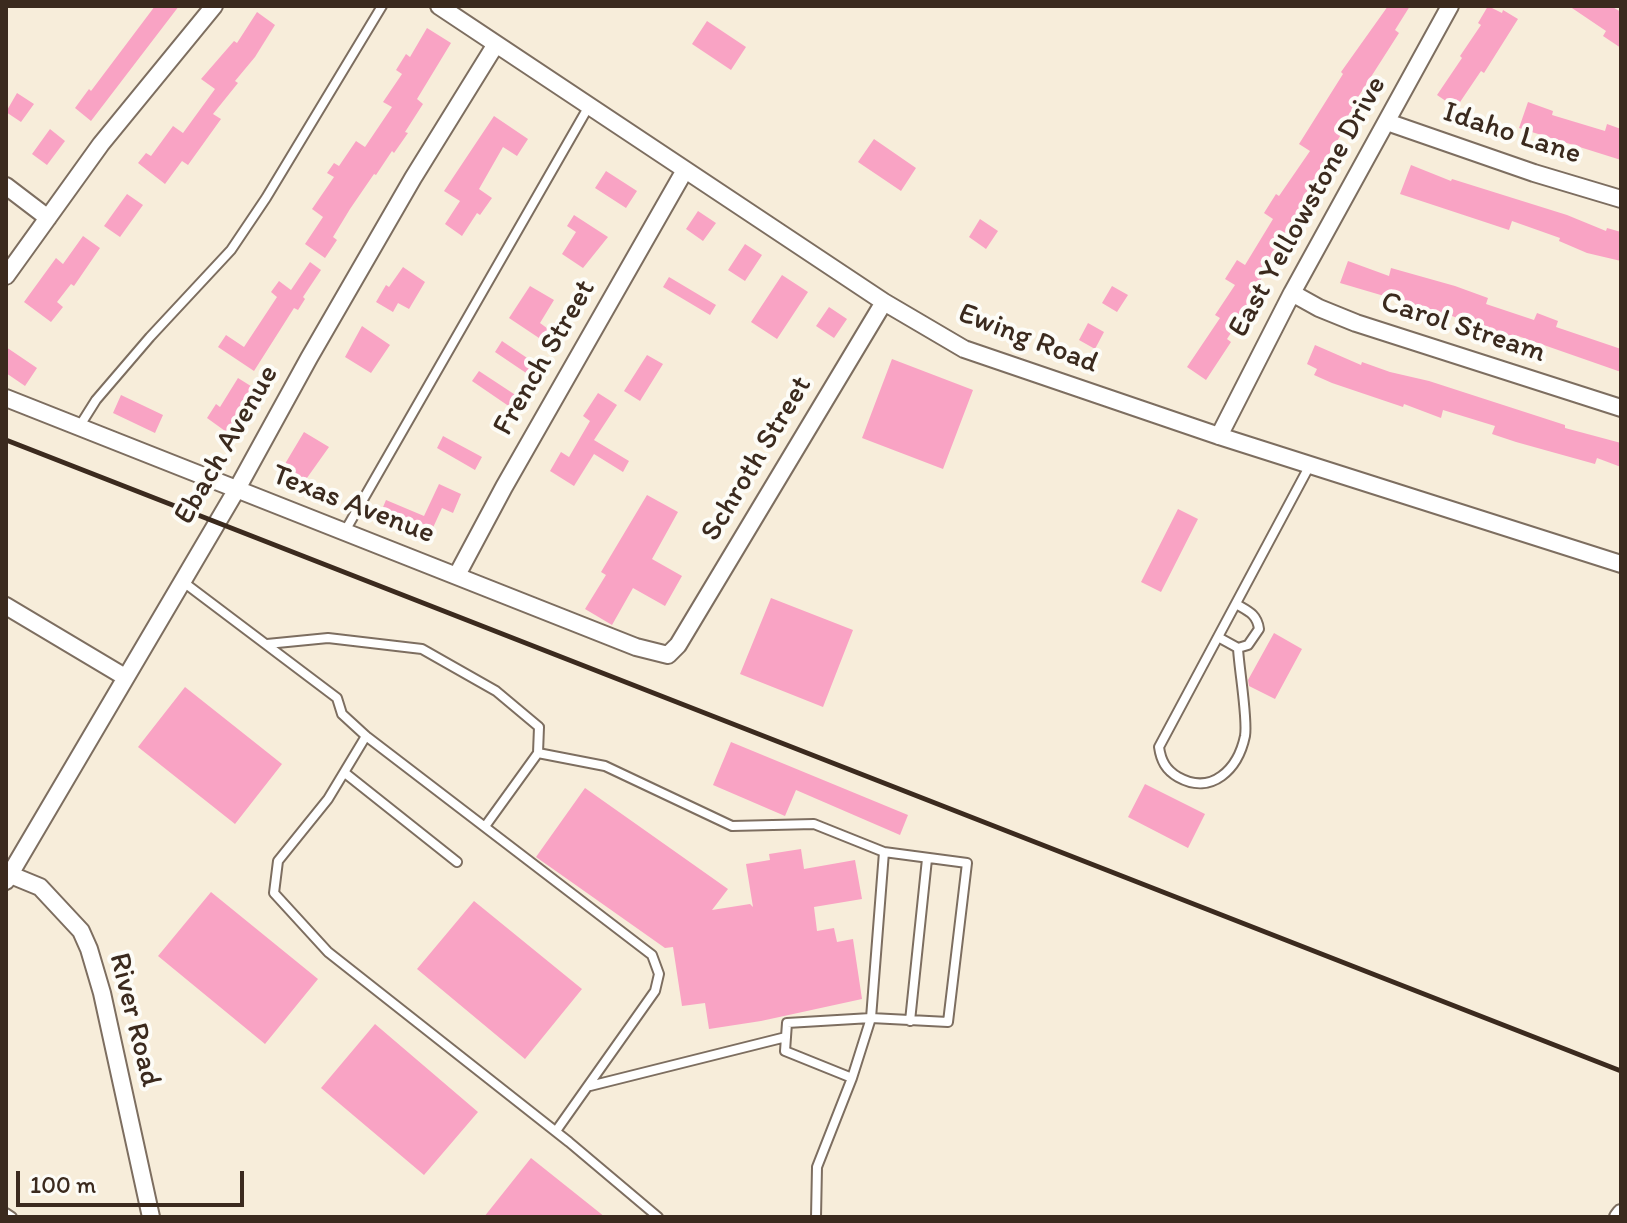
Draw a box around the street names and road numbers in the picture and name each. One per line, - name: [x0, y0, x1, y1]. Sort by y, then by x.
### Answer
- street label: East Yellowstone Drive: [1221, 70, 1395, 344]
- street label: Idaho Lane: [1439, 95, 1585, 173]
- street label: French Street: [486, 274, 604, 442]
- street label: Carol Stream: [1376, 284, 1550, 372]
- street label: Ewing Road: [953, 296, 1103, 382]
- street label: Ebach Avenue: [167, 359, 287, 531]
- street label: Schroth Street: [694, 370, 820, 548]
- street label: Texas Avenue: [266, 457, 440, 553]
- street label: River Road: [100, 949, 168, 1091]

